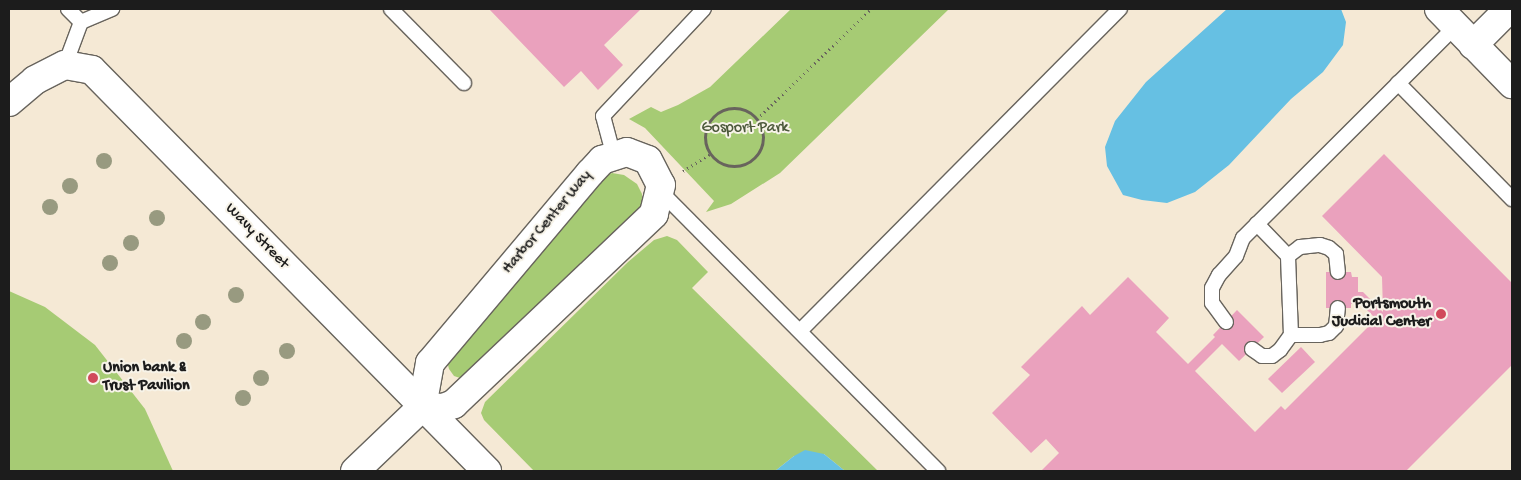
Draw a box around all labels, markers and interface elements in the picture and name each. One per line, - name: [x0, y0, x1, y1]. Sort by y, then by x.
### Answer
- park label: Gosport Park: [702, 119, 788, 139]
- street label: Harbor Center Way: [499, 167, 597, 279]
- street label: Wavy Street: [220, 200, 292, 274]
- place label: Portsmouth Judicial Center: [1332, 295, 1431, 333]
- marker: Portsmouth Judicial Center: [1435, 308, 1447, 320]
- place label: Union bank & Trust Pavilion: [103, 359, 190, 397]
- marker: Union bank & Trust Pavilion: [87, 372, 99, 384]

